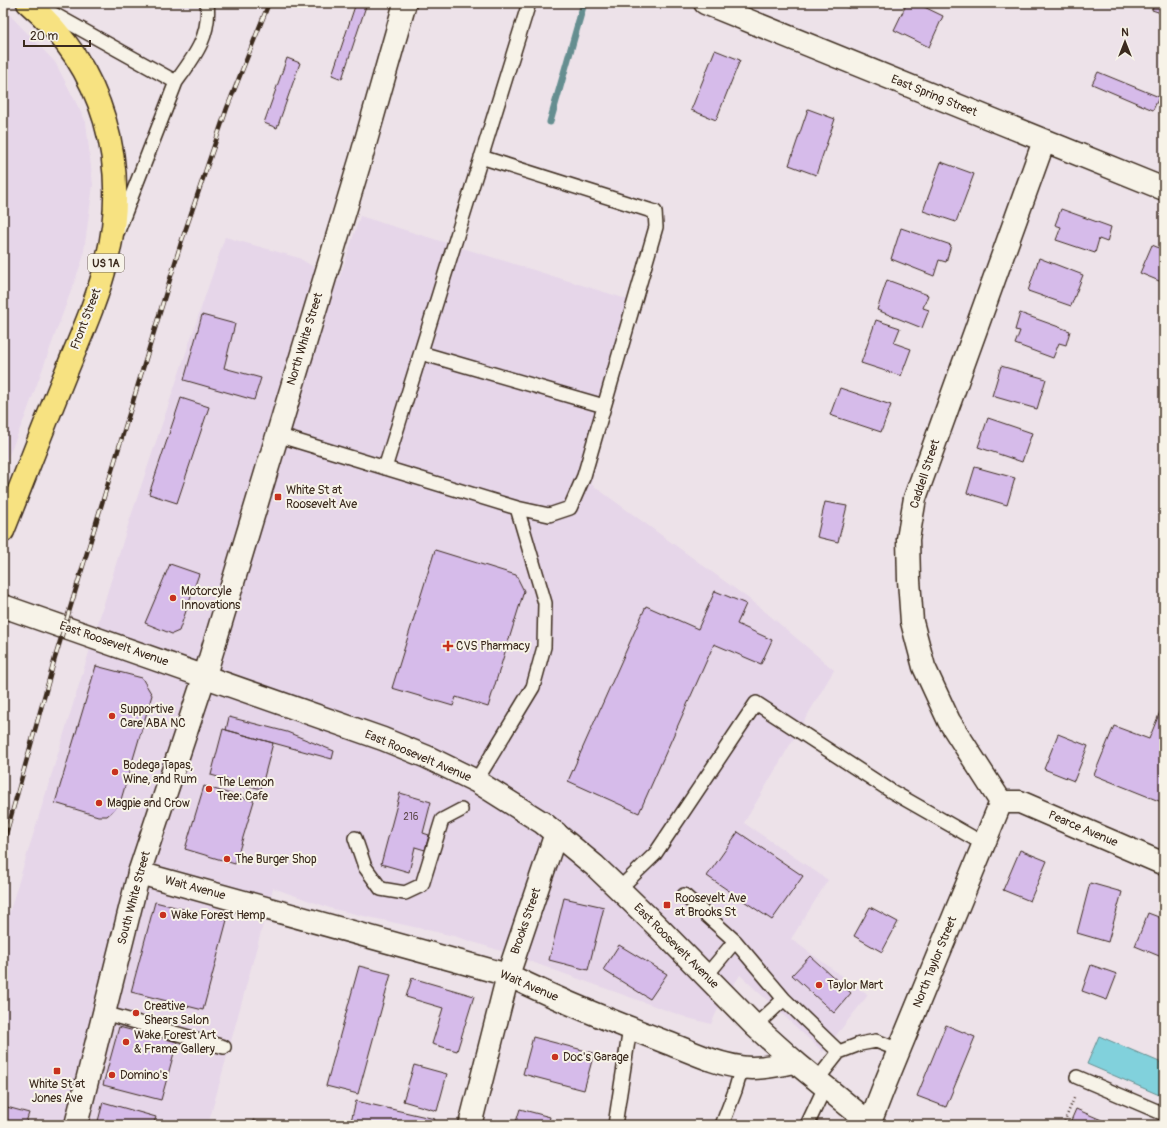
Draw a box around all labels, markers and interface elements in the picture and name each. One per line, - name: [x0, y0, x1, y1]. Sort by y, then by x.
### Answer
- scale bar: [24, 22, 90, 48]
- north arrow: [1105, 22, 1145, 62]
- text: N: [1121, 26, 1129, 39]
- text: 20 m: [30, 29, 59, 44]
- street label: East Spring Street: [889, 72, 979, 120]
- road number: US 1A: [88, 254, 124, 272]
- street label: Front Street: [67, 286, 105, 352]
- street label: North White Street: [284, 291, 326, 387]
- street label: Caddell Street: [907, 437, 943, 510]
- place label: White St at Roosevelt Ave: [286, 483, 357, 512]
- marker: White St at Roosevelt Ave: [273, 492, 283, 502]
- place label: Motorcyle Innovations: [181, 584, 241, 613]
- marker: Motorcyle Innovations: [168, 593, 178, 603]
- street label: East Roosevelt Avenue: [58, 618, 171, 670]
- place label: CVS Pharmacy: [456, 639, 530, 654]
- marker: CVS Pharmacy: [443, 641, 453, 651]
- place label: Supportive Care ABA NC: [120, 702, 186, 731]
- marker: Supportive Care ABA NC: [107, 711, 117, 721]
- street label: East Roosevelt Avenue: [362, 727, 474, 785]
- place label: Bodega Tapas, Wine, and Rum: [123, 758, 197, 787]
- marker: Bodega Tapas, Wine, and Rum: [110, 767, 120, 777]
- place label: The Lemon Tree: Cafe: [217, 775, 274, 804]
- marker: The Lemon Tree: Cafe: [204, 784, 214, 794]
- place label: Magpie and Crow: [107, 796, 190, 811]
- marker: Magpie and Crow: [94, 798, 104, 808]
- street label: Pearce Avenue: [1046, 808, 1120, 850]
- house number: 216: [403, 811, 419, 823]
- street label: South White Street: [114, 849, 154, 947]
- place label: The Burger Shop: [235, 852, 317, 867]
- marker: The Burger Shop: [222, 854, 232, 864]
- street label: Wait Avenue: [163, 873, 227, 903]
- street label: Brooks Street: [508, 886, 544, 956]
- place label: Roosevelt Ave at Brooks St: [675, 891, 746, 920]
- street label: East Roosevelt Avenue: [630, 900, 722, 992]
- marker: Roosevelt Ave at Brooks St: [662, 900, 672, 910]
- place label: Wake Forest Hemp: [171, 908, 266, 923]
- marker: Wake Forest Hemp: [158, 910, 168, 920]
- street label: North Taylor Street: [910, 914, 960, 1010]
- street label: Wait Avenue: [497, 967, 561, 1005]
- place label: Taylor Mart: [827, 978, 883, 993]
- marker: Taylor Mart: [814, 980, 824, 990]
- place label: Creative Shears Salon: [144, 999, 209, 1028]
- marker: Creative Shears Salon: [131, 1008, 141, 1018]
- place label: Wake Forest Art & Frame Gallery: [134, 1028, 216, 1057]
- marker: Wake Forest Art & Frame Gallery: [121, 1037, 131, 1047]
- place label: Doc's Garage: [563, 1050, 629, 1065]
- marker: Doc's Garage: [550, 1052, 560, 1062]
- marker: White St at Jones Ave: [52, 1066, 62, 1076]
- place label: Domino's: [120, 1068, 168, 1083]
- marker: Domino's: [107, 1070, 117, 1080]
- place label: White St at Jones Ave: [29, 1077, 85, 1106]

